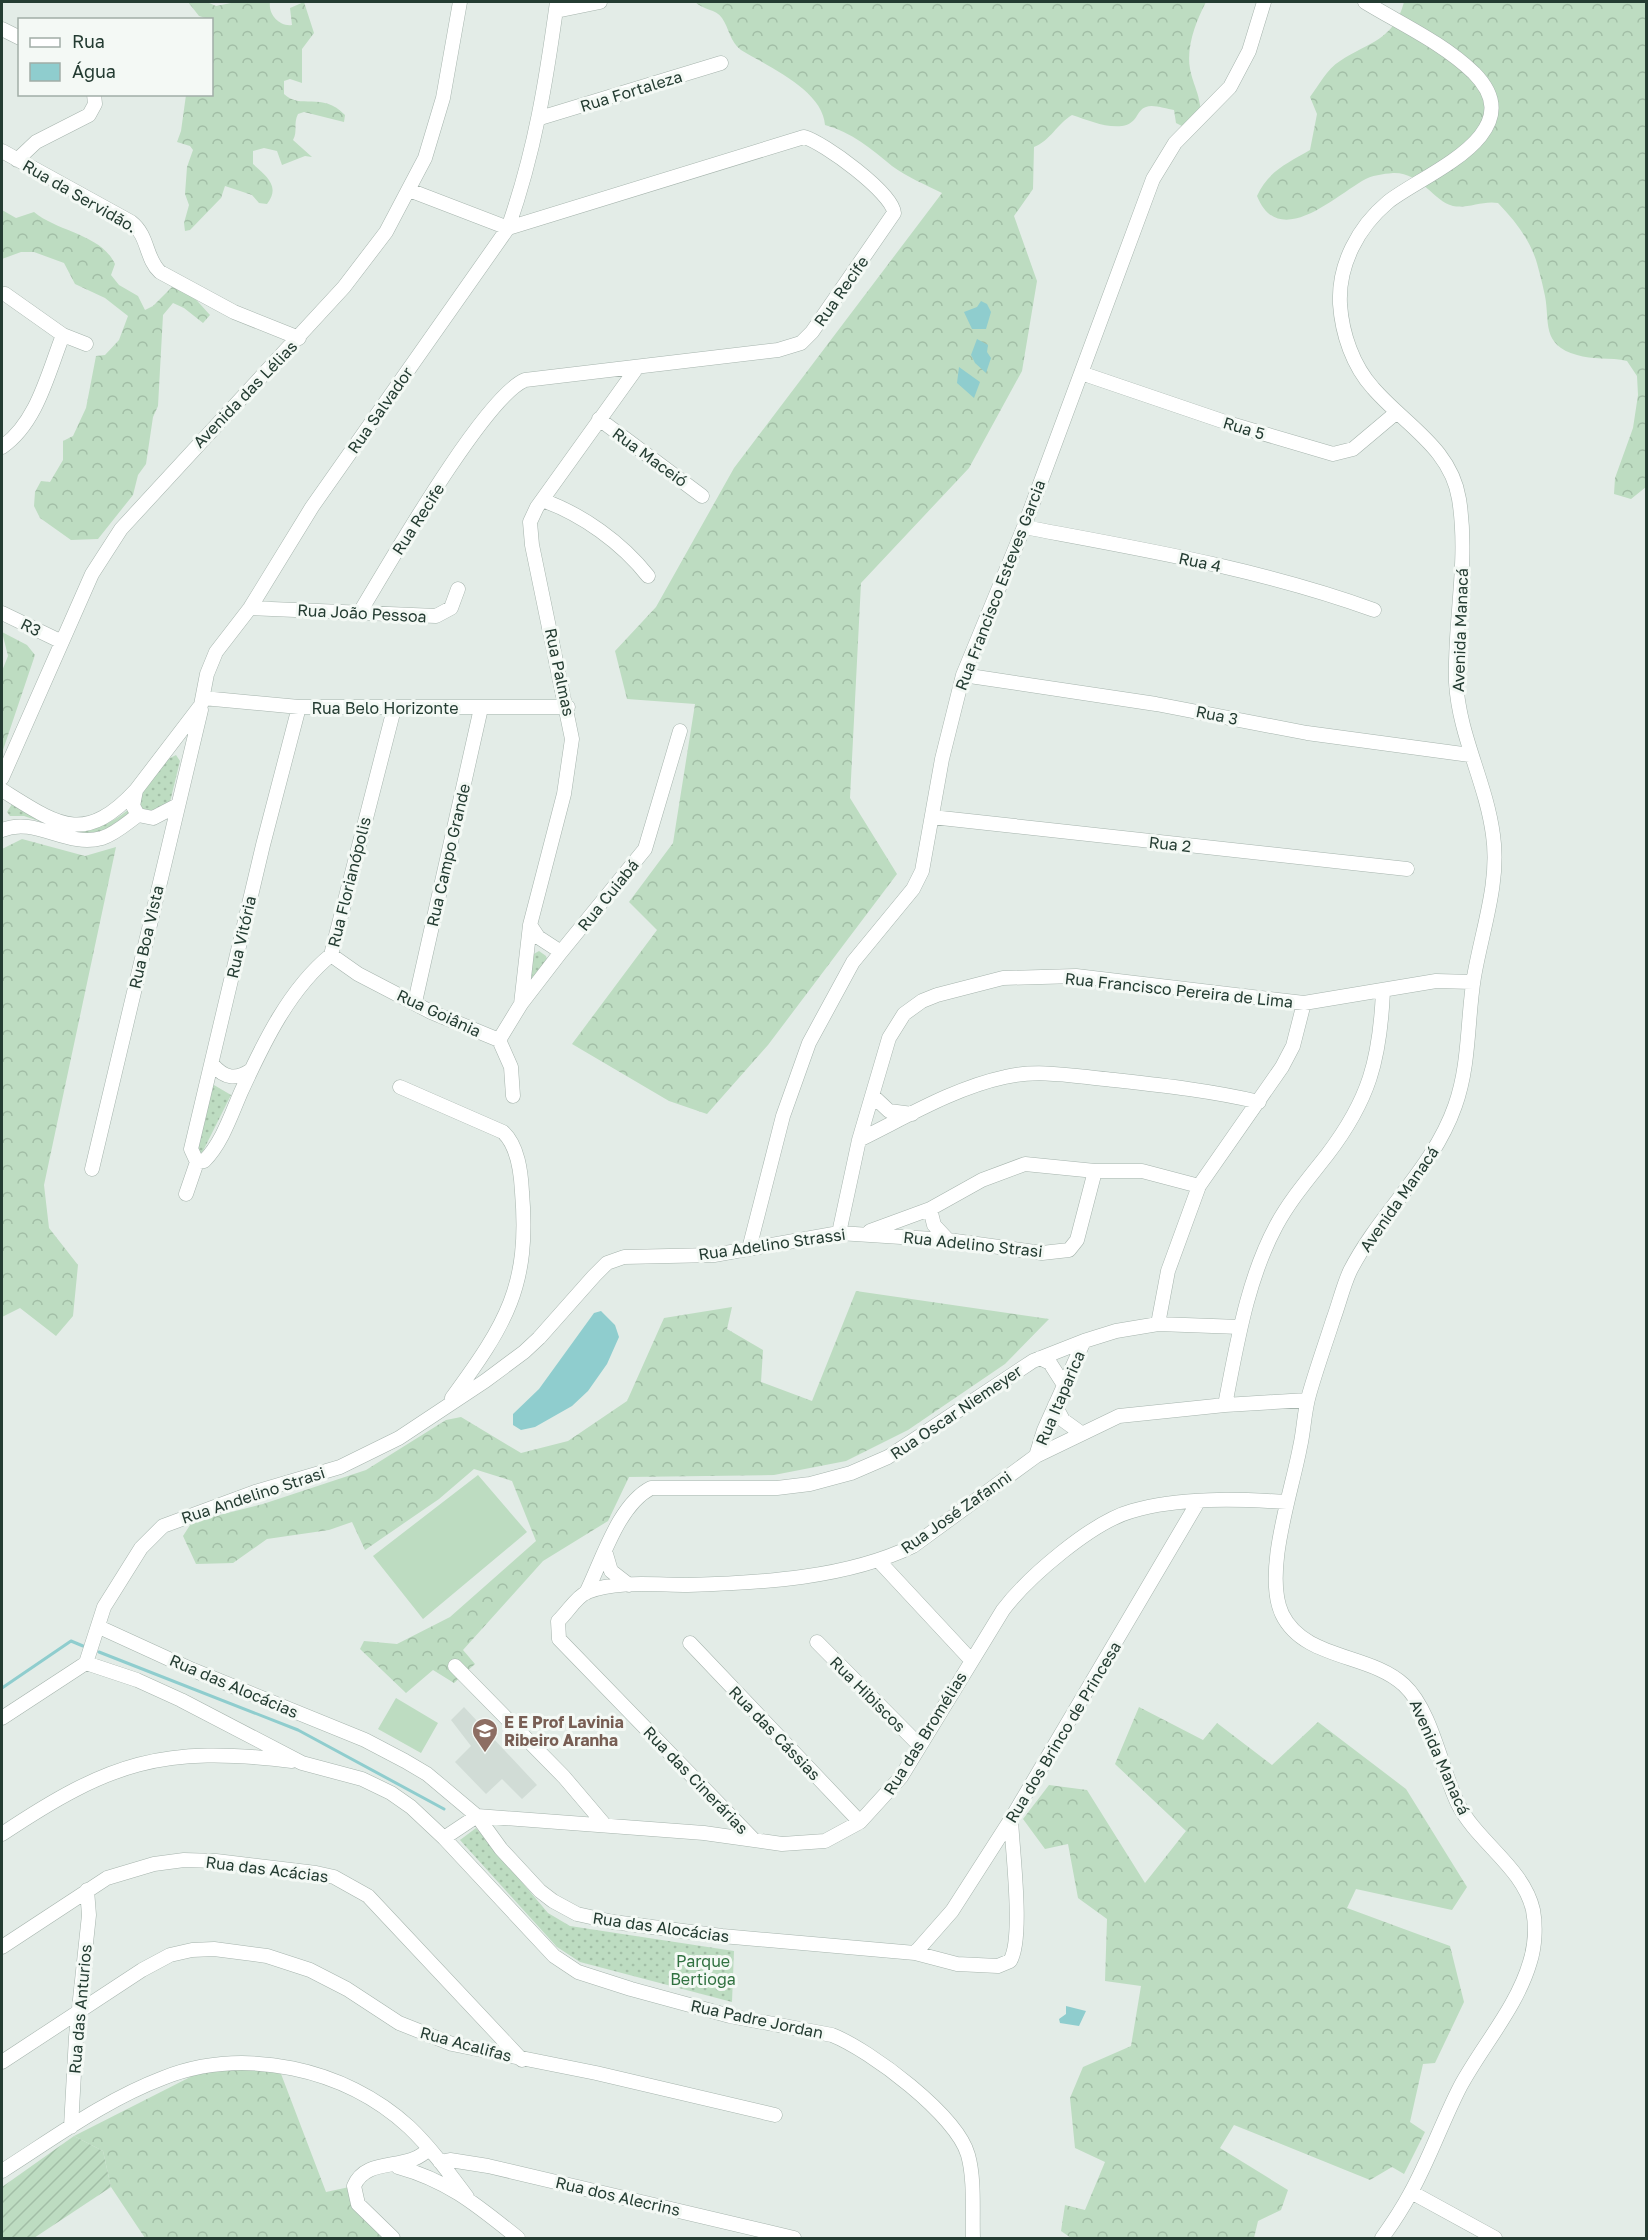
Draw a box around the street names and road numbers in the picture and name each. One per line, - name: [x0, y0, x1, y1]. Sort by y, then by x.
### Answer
- street label: Rua Fortaleza: [578, 66, 684, 116]
- street label: Rua da Servidão.: [19, 155, 141, 237]
- street label: Rua Recife: [810, 252, 872, 330]
- street label: Avenida das Lélias: [189, 336, 301, 452]
- street label: Rua Salvador: [343, 363, 417, 457]
- street label: Rua 5: [1221, 412, 1267, 444]
- street label: Rua Maceió: [609, 423, 691, 491]
- street label: Rua Francisco Esteves Garcia: [951, 477, 1049, 693]
- street label: Rua Recife: [387, 479, 449, 559]
- street label: Rua 4: [1177, 548, 1223, 576]
- street label: Avenida Manacá: [1448, 568, 1472, 692]
- street label: Rua João Pessoa: [297, 600, 427, 626]
- street label: R3: [18, 614, 44, 640]
- street label: Rua Palmas: [541, 626, 579, 718]
- street label: Rua Belo Horizonte: [311, 698, 459, 718]
- street label: Rua 3: [1194, 701, 1240, 729]
- street label: Rua Campo Grande: [422, 782, 474, 928]
- street label: Rua Florianópolis: [323, 815, 375, 949]
- street label: Rua 2: [1148, 832, 1192, 856]
- street label: Rua Cuiabá: [573, 855, 643, 935]
- street label: Rua Boa Vista: [124, 883, 168, 991]
- street label: Rua Vitória: [222, 894, 260, 980]
- street label: Rua Francisco Pereira de Lima: [1064, 968, 1294, 1012]
- street label: Rua Goiânia: [394, 985, 484, 1041]
- street label: Avenida Manacá: [1355, 1142, 1443, 1256]
- street label: Rua Adelino Strassi: [697, 1224, 847, 1264]
- street label: Rua Adelino Strasi: [902, 1227, 1044, 1261]
- street label: Rua Itaparica: [1031, 1348, 1089, 1448]
- street label: Rua Oscar Niemeyer: [886, 1360, 1026, 1464]
- street label: Rua Andelino Strasi: [179, 1462, 327, 1528]
- street label: Rua José Zafanni: [897, 1466, 1015, 1558]
- street label: Rua dos Brinco de Princesa: [1001, 1638, 1125, 1826]
- street label: Rua das Alocácias: [167, 1650, 301, 1722]
- street label: Rua Hibiscos: [826, 1652, 910, 1736]
- street label: Rua das Bromélias: [879, 1668, 971, 1798]
- street label: Rua das Cássias: [725, 1682, 825, 1784]
- street label: Avenida Manacá: [1406, 1696, 1474, 1818]
- street label: Rua das Cinerárias: [639, 1722, 753, 1838]
- street label: Rua das Acácias: [204, 1852, 330, 1886]
- street label: Rua das Alocácias: [591, 1908, 731, 1946]
- street label: Rua das Anturios: [64, 1944, 96, 2074]
- street label: Rua Padre Jordan: [689, 1995, 825, 2043]
- street label: Rua Acalifas: [418, 2022, 514, 2066]
- street label: Rua dos Alecrins: [554, 2172, 682, 2220]

